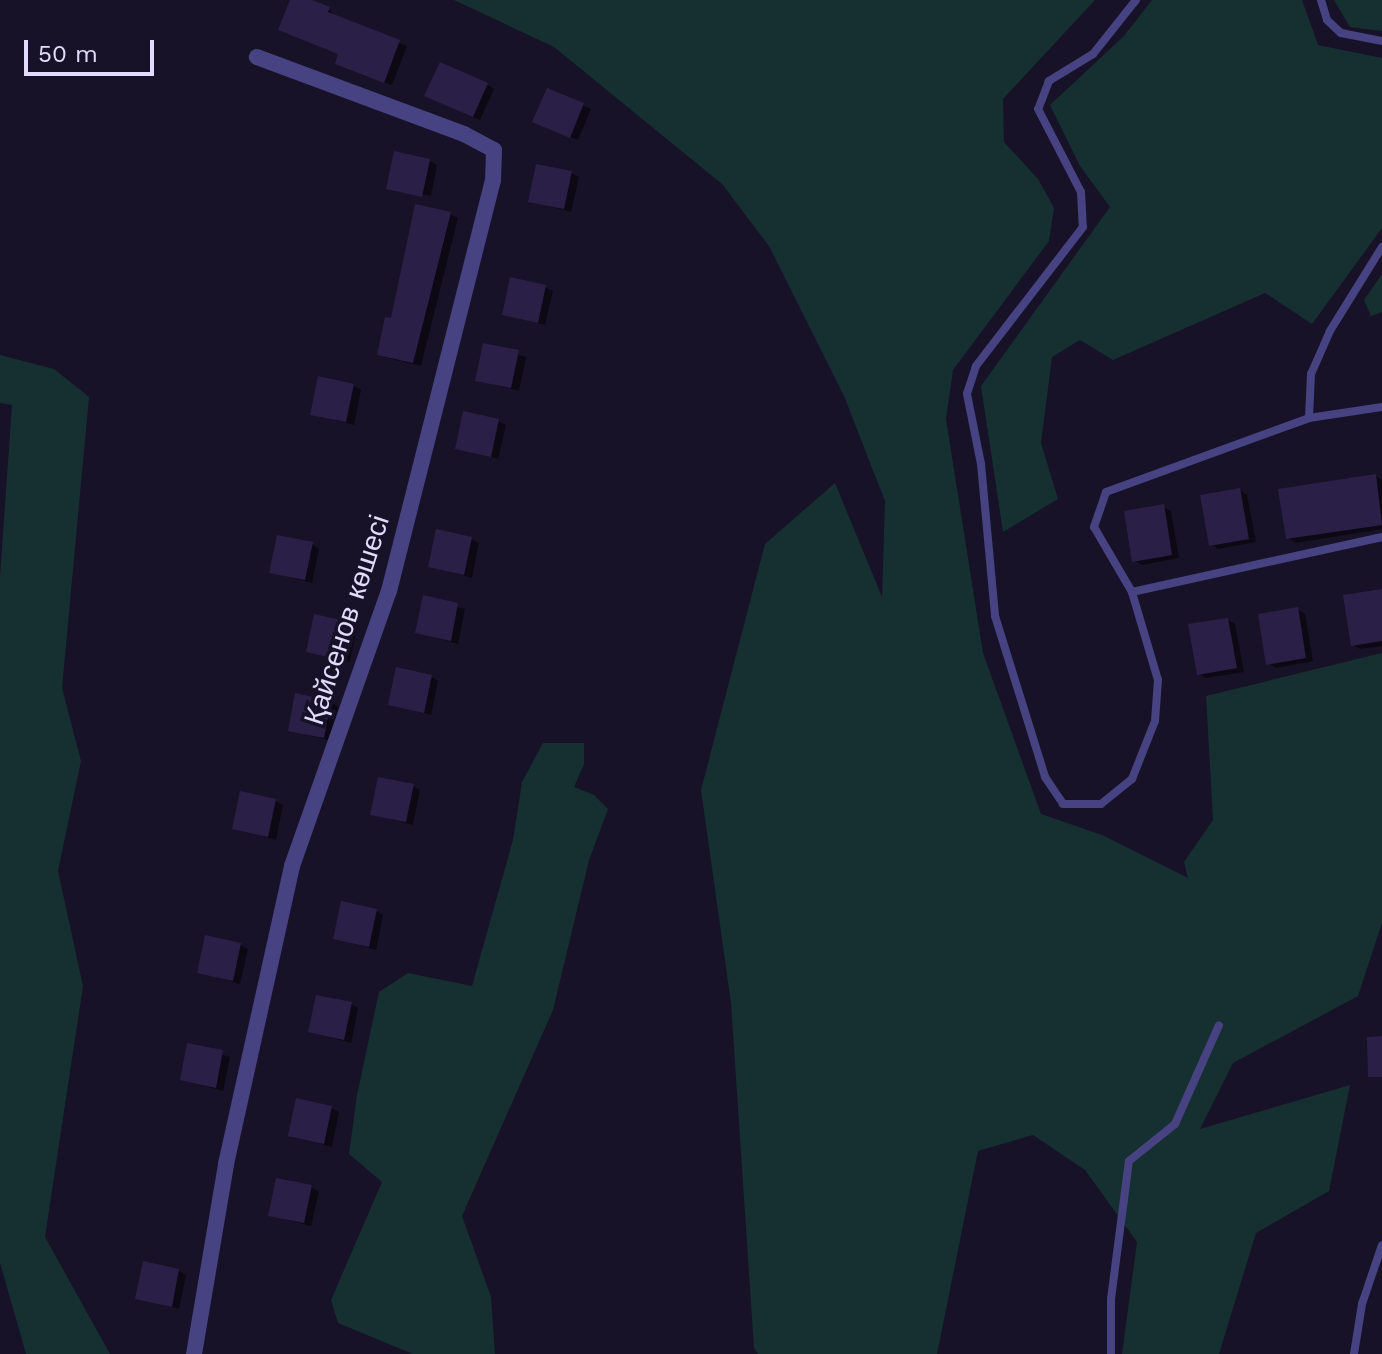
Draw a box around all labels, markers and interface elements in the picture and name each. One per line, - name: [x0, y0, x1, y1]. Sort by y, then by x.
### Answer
- scale bar: [28, 24, 158, 74]
- text: 50 m: [38, 40, 98, 68]
- street label: Қайсенов көшесі: [297, 511, 397, 729]

